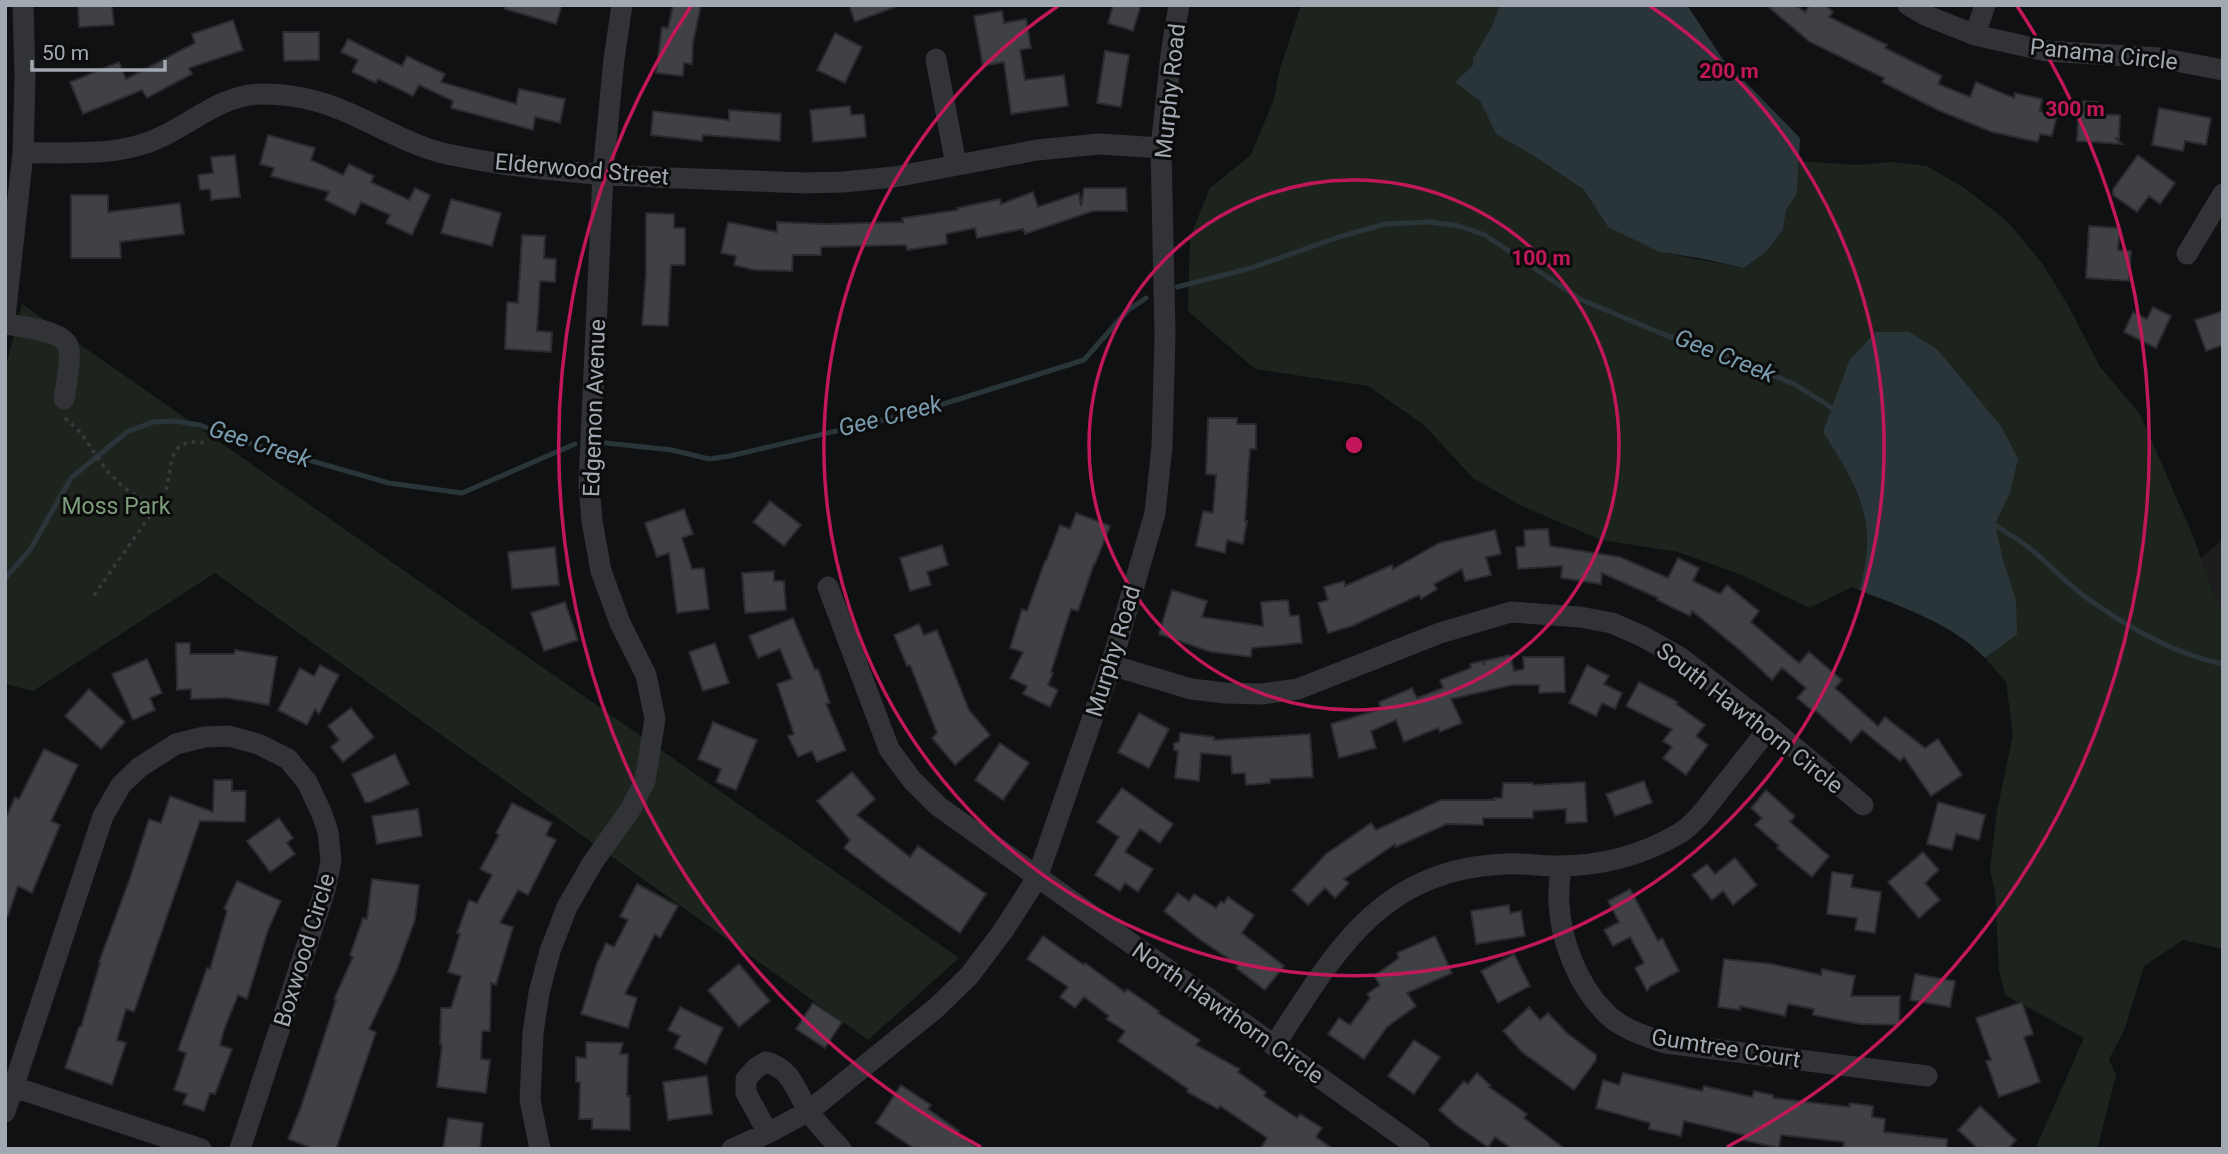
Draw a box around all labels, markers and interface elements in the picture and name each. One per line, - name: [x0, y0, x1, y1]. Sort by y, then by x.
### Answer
- street label: Murphy Road: [1150, 22, 1191, 160]
- scale bar: [32, 28, 164, 72]
- street label: Panama Circle: [2029, 33, 2179, 76]
- text: 50 m: [42, 41, 89, 65]
- text: 200 m: [1699, 59, 1759, 83]
- text: 300 m: [2045, 97, 2105, 121]
- street label: Elderwood Street: [494, 148, 670, 191]
- text: 100 m: [1511, 246, 1571, 270]
- street label: Edgemon Avenue: [578, 319, 611, 497]
- water label: Gee Creek: [1671, 323, 1780, 389]
- water label: Gee Creek: [835, 389, 946, 442]
- water label: Gee Creek: [205, 414, 316, 474]
- centre of rings: [1342, 433, 1366, 457]
- park label: Moss Park: [62, 493, 171, 520]
- street label: Murphy Road: [1081, 582, 1146, 720]
- street label: South Hawthorn Circle: [1651, 637, 1848, 800]
- street label: Boxwood Circle: [268, 870, 341, 1030]
- street label: North Hawthorn Circle: [1127, 937, 1329, 1090]
- street label: Gumtree Court: [1650, 1023, 1802, 1074]

